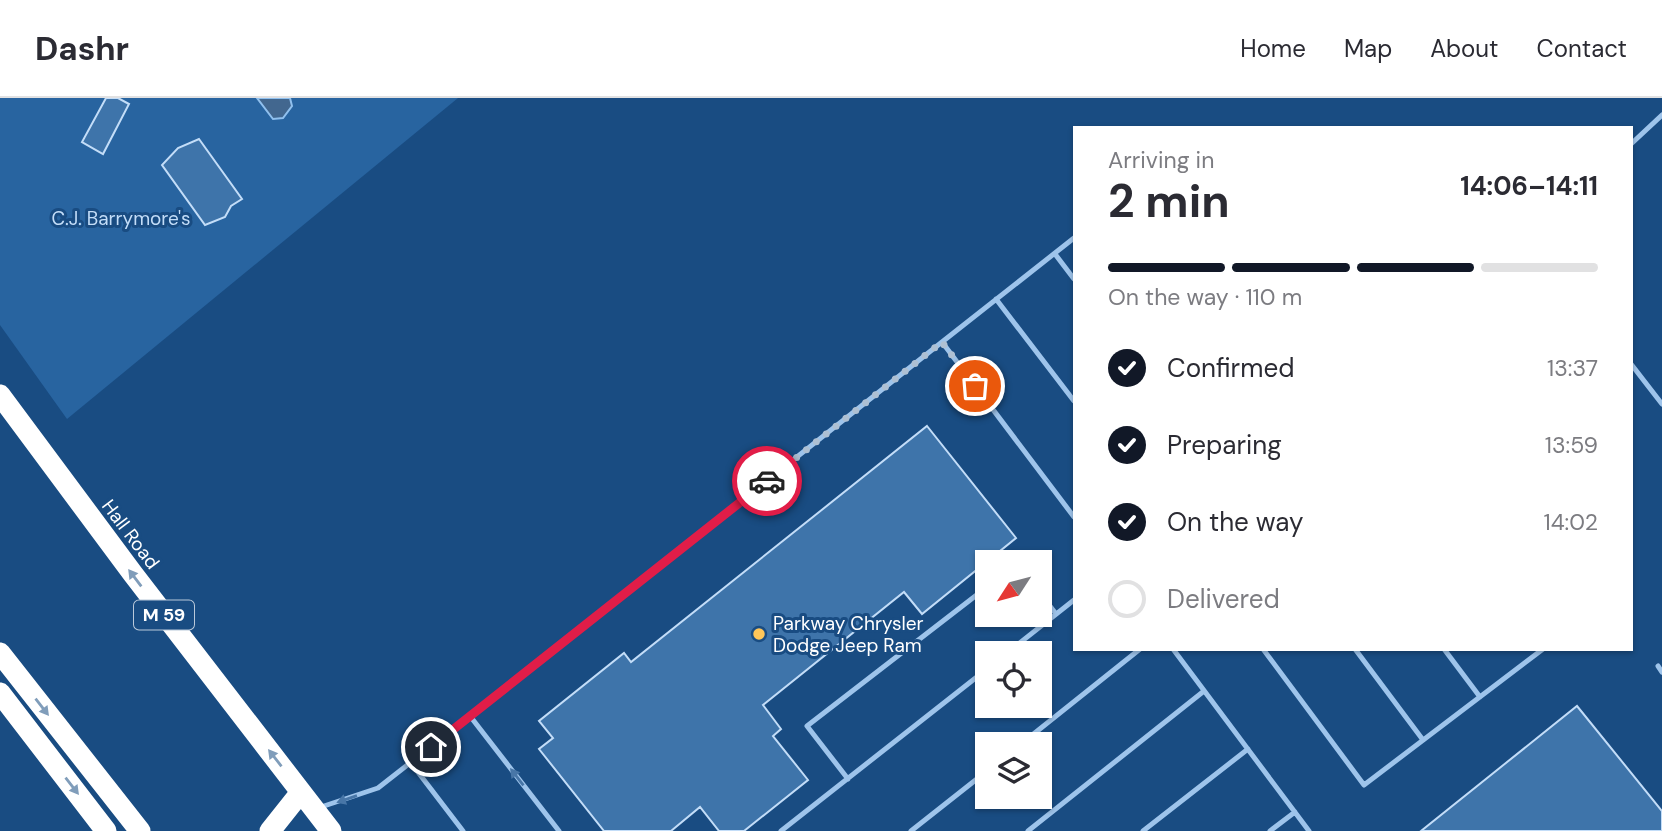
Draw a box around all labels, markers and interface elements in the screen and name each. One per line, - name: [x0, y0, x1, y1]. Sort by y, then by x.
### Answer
- text: Dashr: [35, 27, 129, 70]
- text: Home: [1240, 33, 1306, 64]
- text: Map: [1344, 33, 1392, 64]
- text: About: [1430, 33, 1499, 64]
- text: Contact: [1537, 33, 1627, 64]
- text: Arriving in: [1108, 145, 1214, 175]
- text: 14:06–14:11: [1460, 169, 1598, 203]
- text: 2 min: [1108, 171, 1230, 231]
- park label: C.J. Barrymore's: [51, 206, 191, 231]
- text: On the way · 110 m: [1108, 282, 1302, 312]
- icon: check: [1108, 349, 1146, 387]
- text: Confirmed: [1167, 351, 1294, 385]
- text: 13:37: [1547, 353, 1598, 383]
- pin: [945, 356, 1005, 416]
- icon: bag: [956, 367, 994, 405]
- icon: check: [1108, 426, 1146, 464]
- text: Preparing: [1167, 428, 1282, 462]
- text: 13:59: [1545, 430, 1598, 460]
- courier: [732, 446, 802, 516]
- icon: car: [748, 462, 786, 500]
- street label: Hall Road: [96, 494, 165, 574]
- icon: check: [1108, 503, 1146, 541]
- text: On the way: [1167, 505, 1303, 539]
- text: 14:02: [1543, 507, 1598, 537]
- north arrow: [975, 550, 1052, 626]
- map controls: [975, 550, 1052, 809]
- one-way arrow: [129, 569, 143, 587]
- text: Delivered: [1167, 582, 1280, 616]
- road number: M 59: [134, 601, 194, 630]
- place label: Parkway Chrysler Dodge Jeep Ram: [773, 611, 924, 658]
- marker: Parkway Chrysler Dodge Jeep Ram: [751, 626, 767, 642]
- button: locate: [975, 641, 1052, 718]
- one-way arrow: [35, 697, 50, 715]
- pin: [401, 717, 461, 777]
- icon: home: [412, 728, 450, 766]
- button: layers: [975, 732, 1052, 809]
- one-way arrow: [267, 749, 282, 767]
- one-way arrow: [511, 768, 525, 786]
- one-way arrow: [64, 777, 79, 795]
- one-way arrow: [336, 794, 357, 805]

